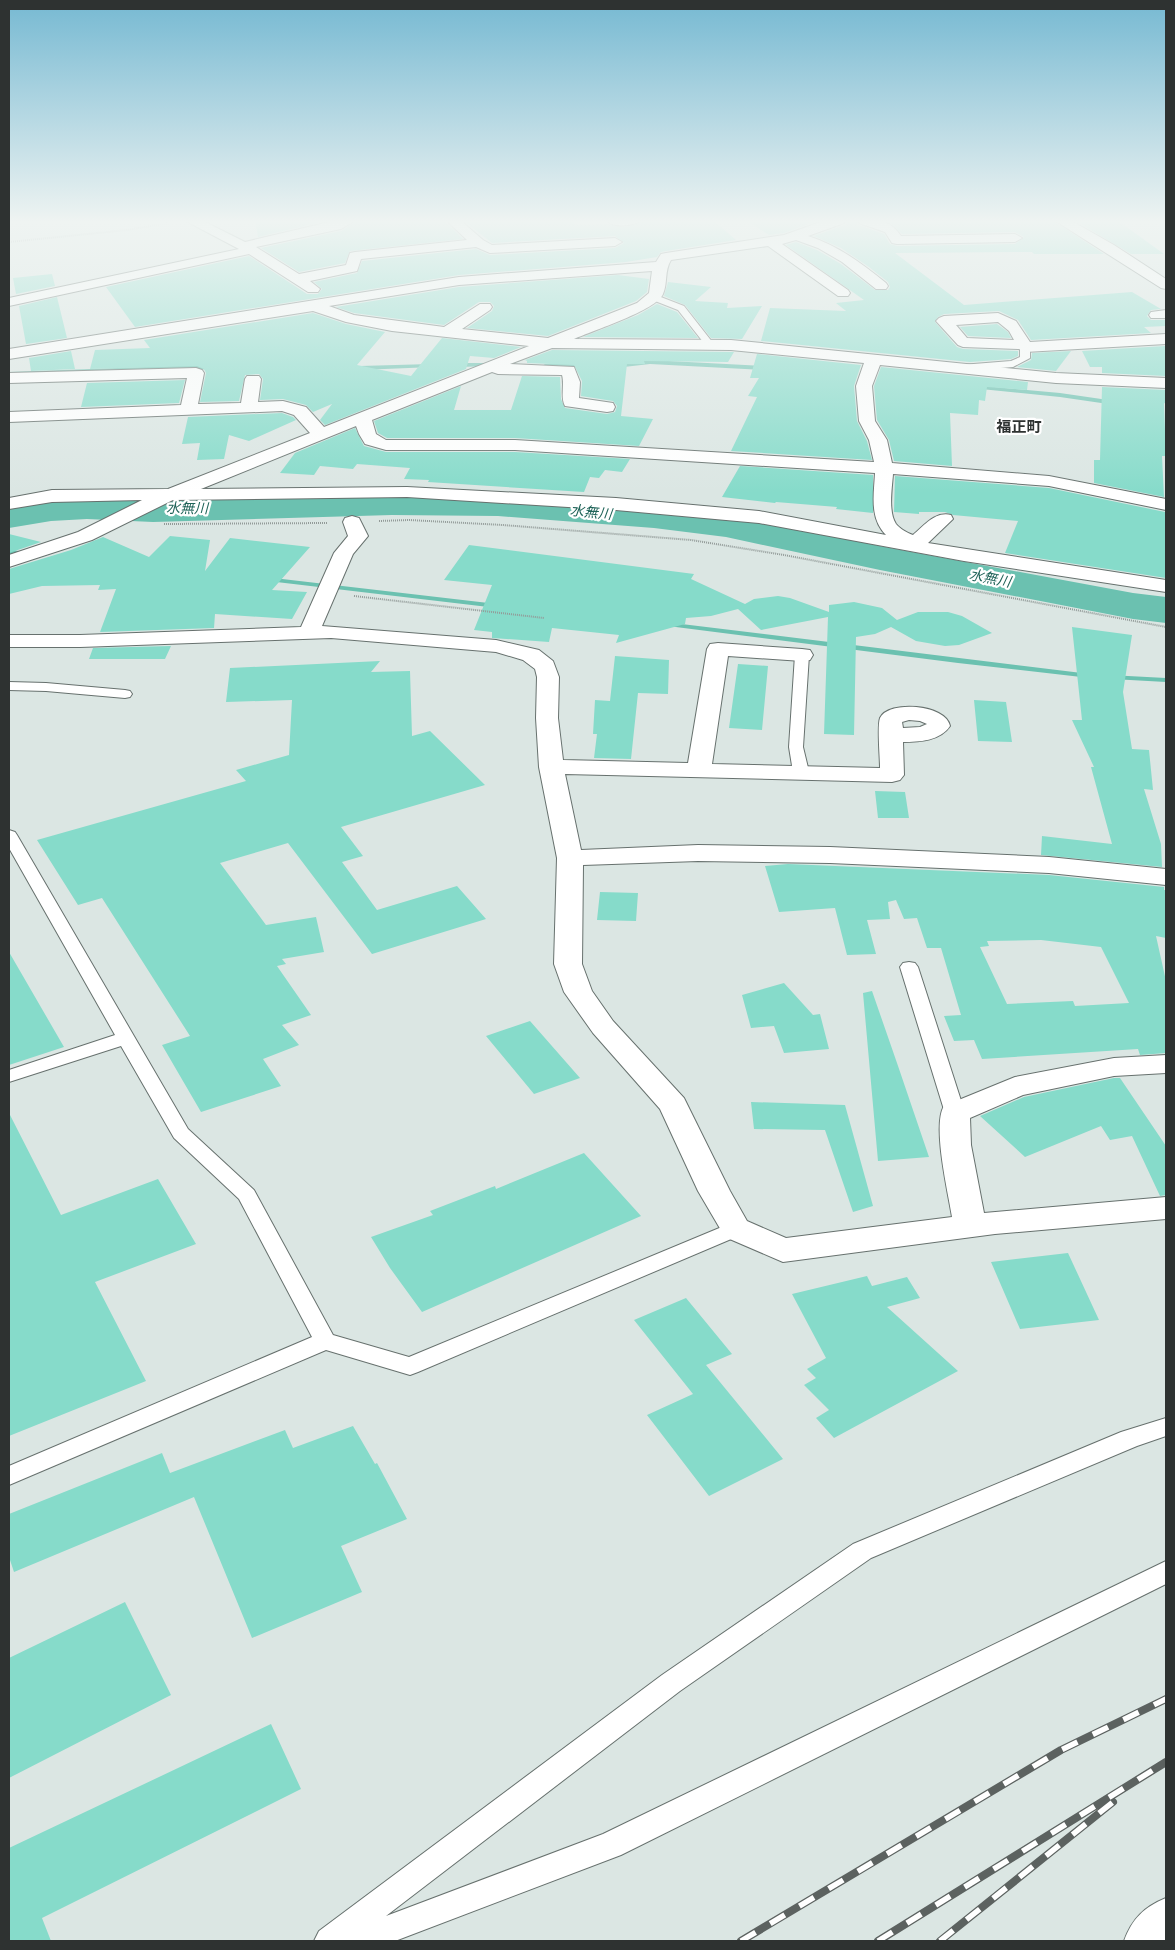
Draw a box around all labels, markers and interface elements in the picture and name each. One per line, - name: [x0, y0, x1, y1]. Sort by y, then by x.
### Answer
- district label: 福正町: [995, 418, 1042, 435]
- water label: 水無川: [166, 500, 210, 516]
- water label: 水無川: [569, 502, 615, 522]
- water label: 水無川: [968, 566, 1014, 590]

